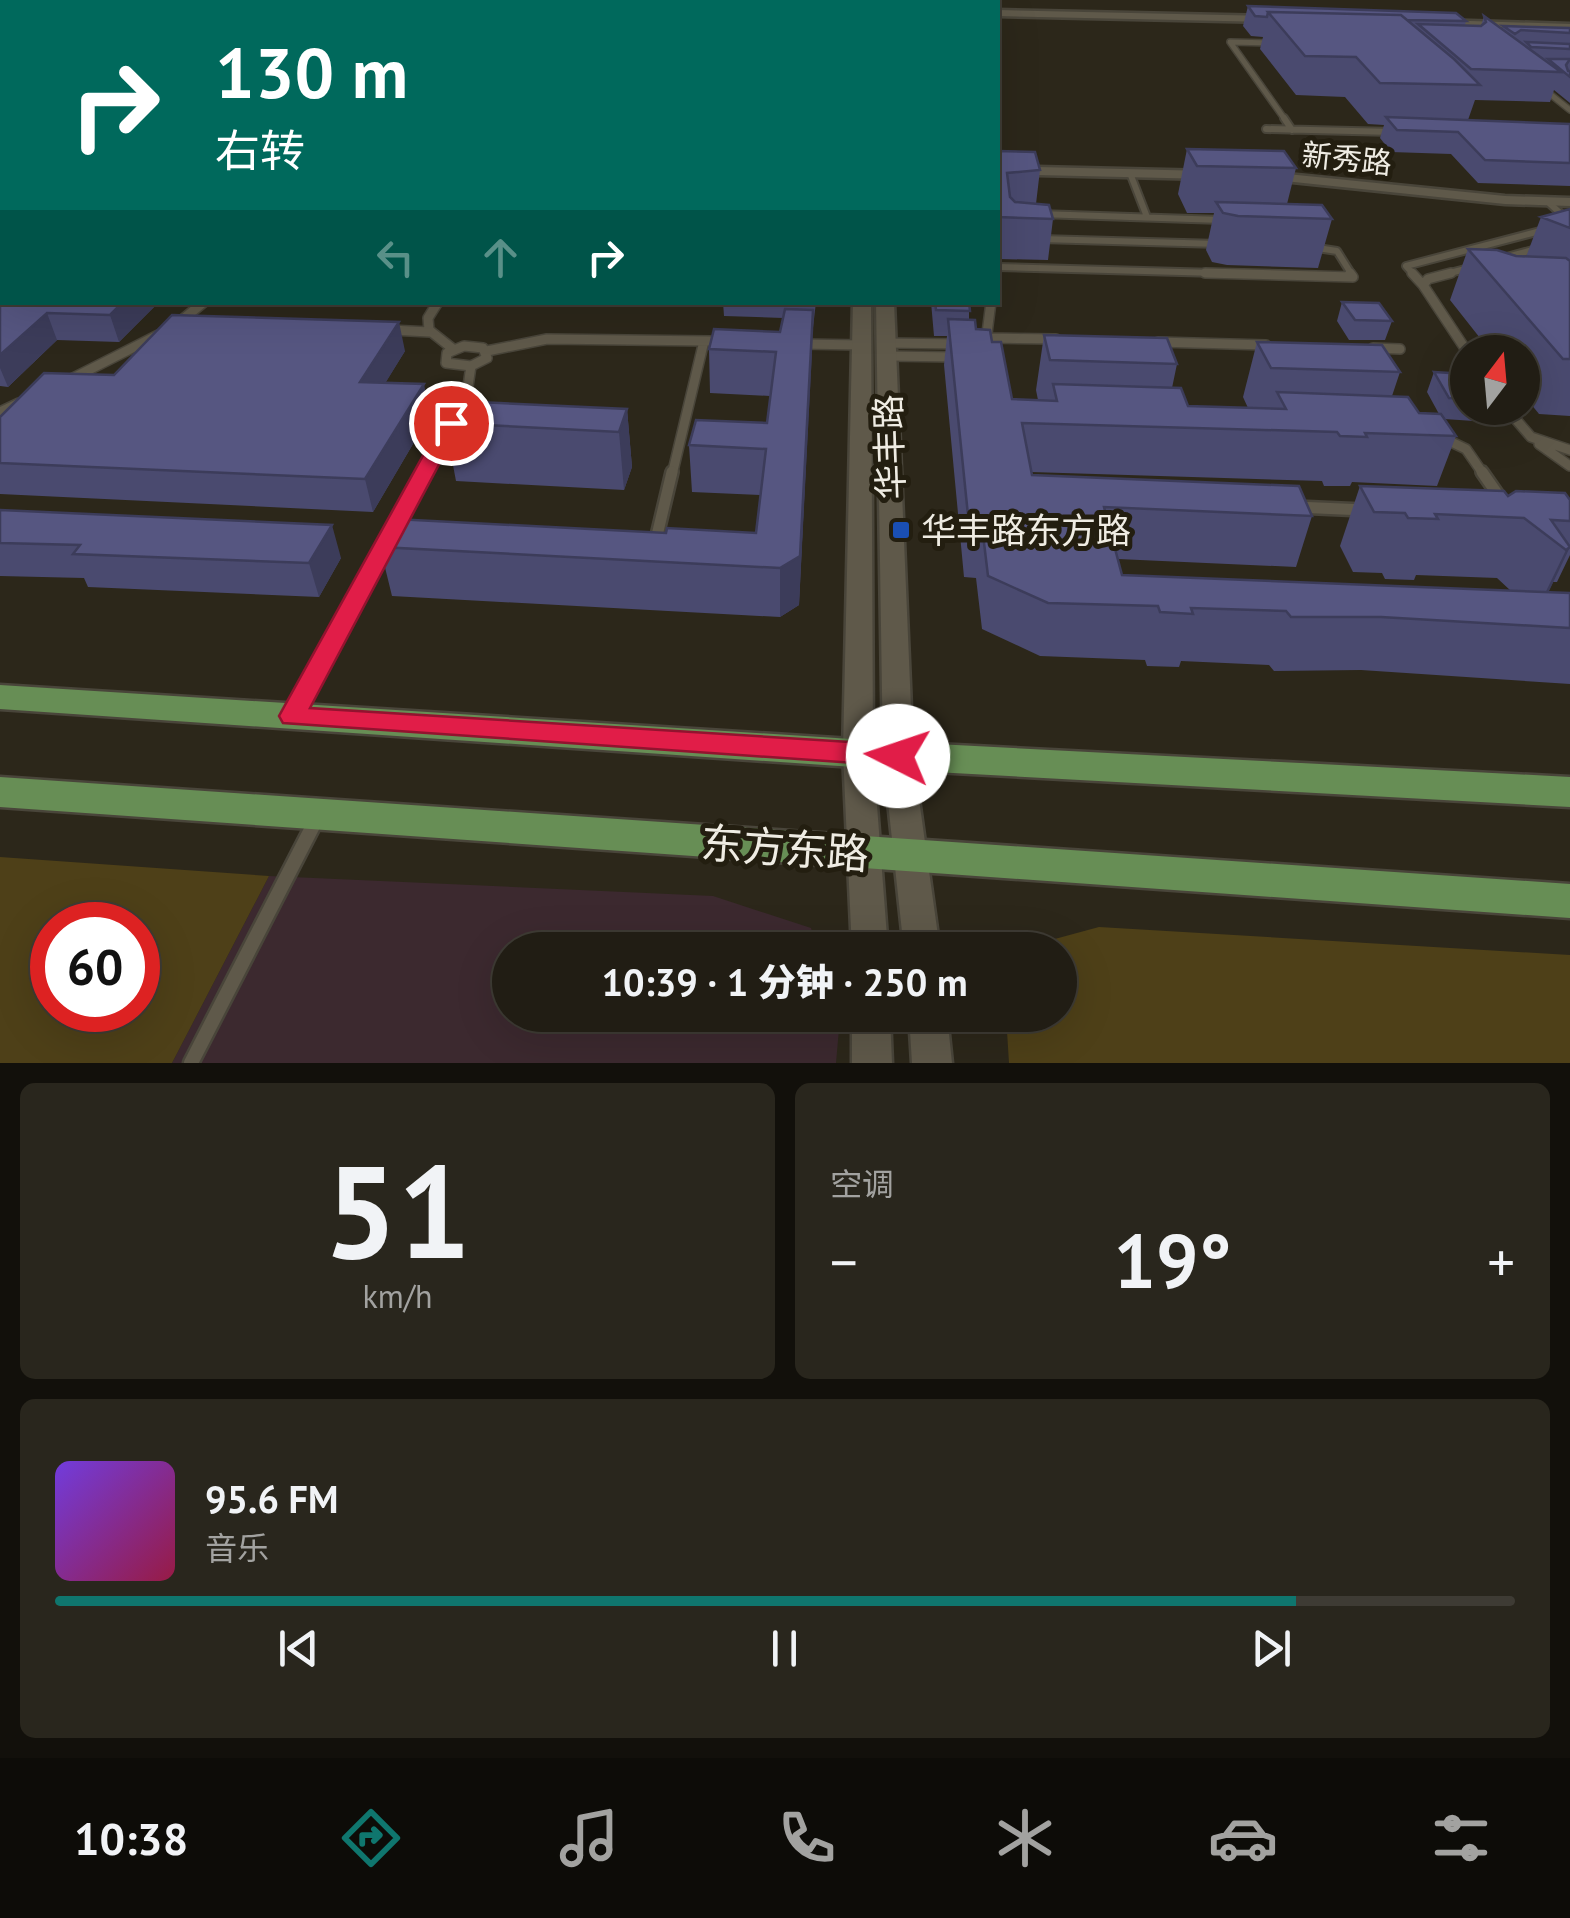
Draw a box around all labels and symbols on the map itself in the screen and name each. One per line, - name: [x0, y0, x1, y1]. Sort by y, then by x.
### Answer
- street label: 新秀路: [1300, 134, 1394, 182]
- north arrow: [1450, 335, 1540, 425]
- pin: [409, 381, 494, 466]
- street label: 华丰路: [864, 394, 914, 500]
- place label: 华丰路东方路: [921, 507, 1131, 553]
- marker: 华丰路东方路: [890, 519, 912, 541]
- position arrow: [846, 704, 950, 808]
- street label: 东方东路: [699, 815, 871, 881]
- speed limit sign: 60: [30, 902, 160, 1032]

